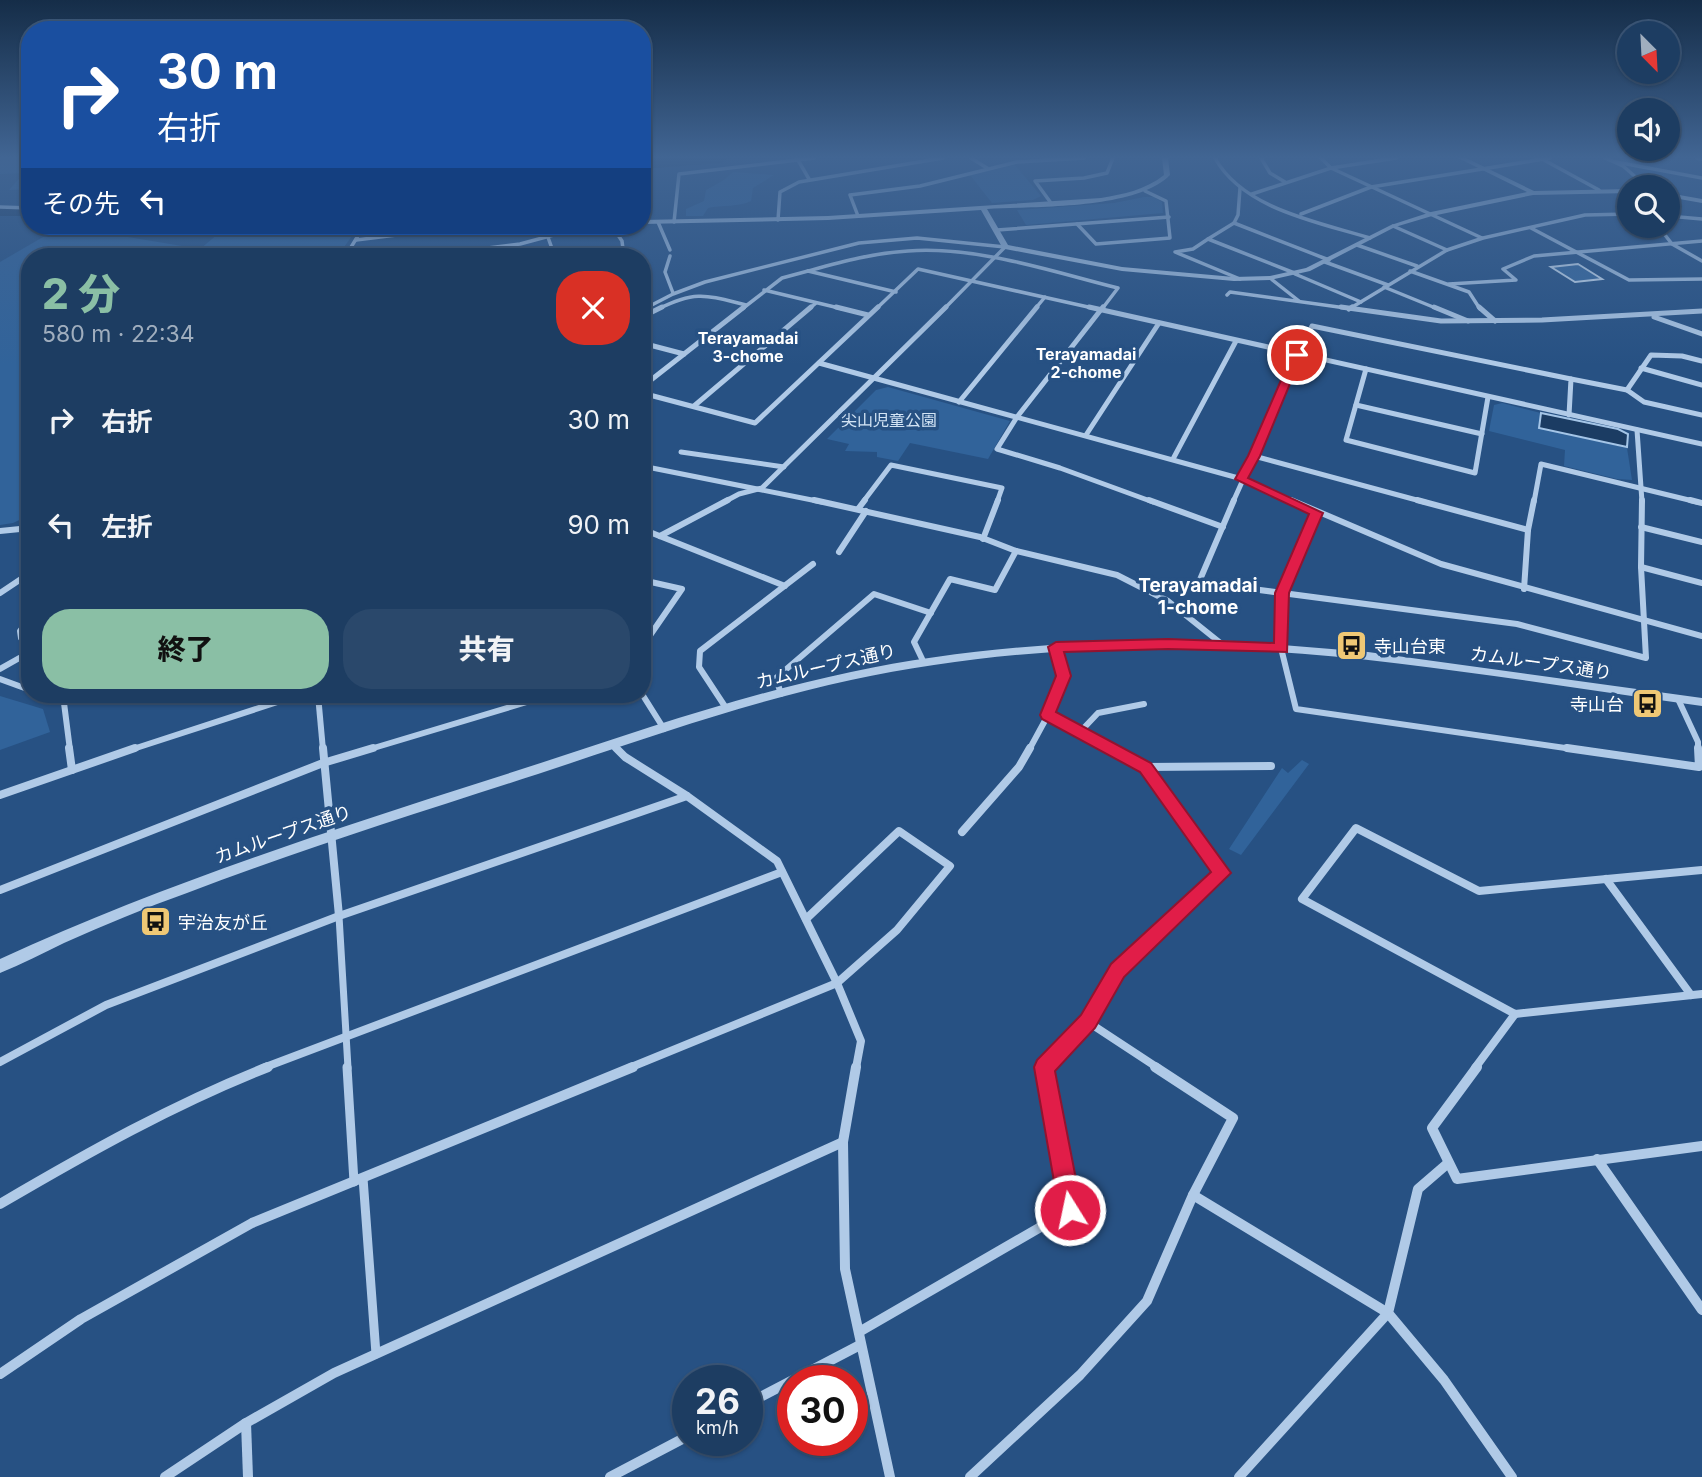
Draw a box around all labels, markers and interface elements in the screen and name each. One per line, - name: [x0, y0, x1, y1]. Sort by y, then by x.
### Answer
- north arrow: [1617, 21, 1680, 84]
- map controls: [1617, 21, 1680, 238]
- text: 30 m: [157, 42, 278, 101]
- icon: right: [42, 49, 133, 140]
- button: sound: [1617, 98, 1680, 161]
- text: 右折: [157, 108, 221, 147]
- button: search: [1617, 175, 1680, 238]
- icon: left: [134, 182, 172, 220]
- text: その先: [42, 188, 120, 219]
- text: 2 分: [42, 268, 120, 319]
- button: close: [556, 271, 630, 345]
- text: 580 m · 22:34: [42, 320, 195, 348]
- pin: [1267, 325, 1327, 385]
- district label: Terayamadai 3-chome: [698, 328, 798, 366]
- icon: arrive: [1278, 336, 1316, 374]
- district label: Terayamadai 2-chome: [1036, 344, 1136, 382]
- icon: right: [42, 401, 80, 439]
- text: 30 m: [567, 404, 630, 435]
- text: 右折: [101, 406, 153, 437]
- park label: 尖山児童公園: [841, 410, 937, 430]
- icon: left: [42, 506, 80, 544]
- text: 90 m: [567, 509, 630, 540]
- text: 左折: [101, 511, 153, 542]
- district label: Terayamadai 1-chome: [1138, 574, 1258, 619]
- button: 終了: [42, 609, 329, 689]
- button: 共有: [343, 609, 630, 689]
- bus stop icon: 寺山台東: [1334, 629, 1368, 663]
- place label: 寺山台東: [1374, 636, 1446, 657]
- street label: カムループス通り: [754, 640, 898, 692]
- street label: カムループス通り: [1469, 643, 1613, 683]
- bus stop icon: 寺山台: [1630, 687, 1664, 721]
- place label: 寺山台: [1570, 694, 1624, 715]
- street label: カムループス通り: [212, 801, 354, 867]
- bus stop icon: 宇治友が丘: [138, 905, 172, 939]
- place label: 宇治友が丘: [178, 912, 268, 933]
- position arrow: [1033, 1173, 1107, 1247]
- speed limit sign: 30: [777, 1365, 868, 1456]
- text: 26: [695, 1380, 740, 1422]
- text: km/h: [696, 1417, 739, 1438]

